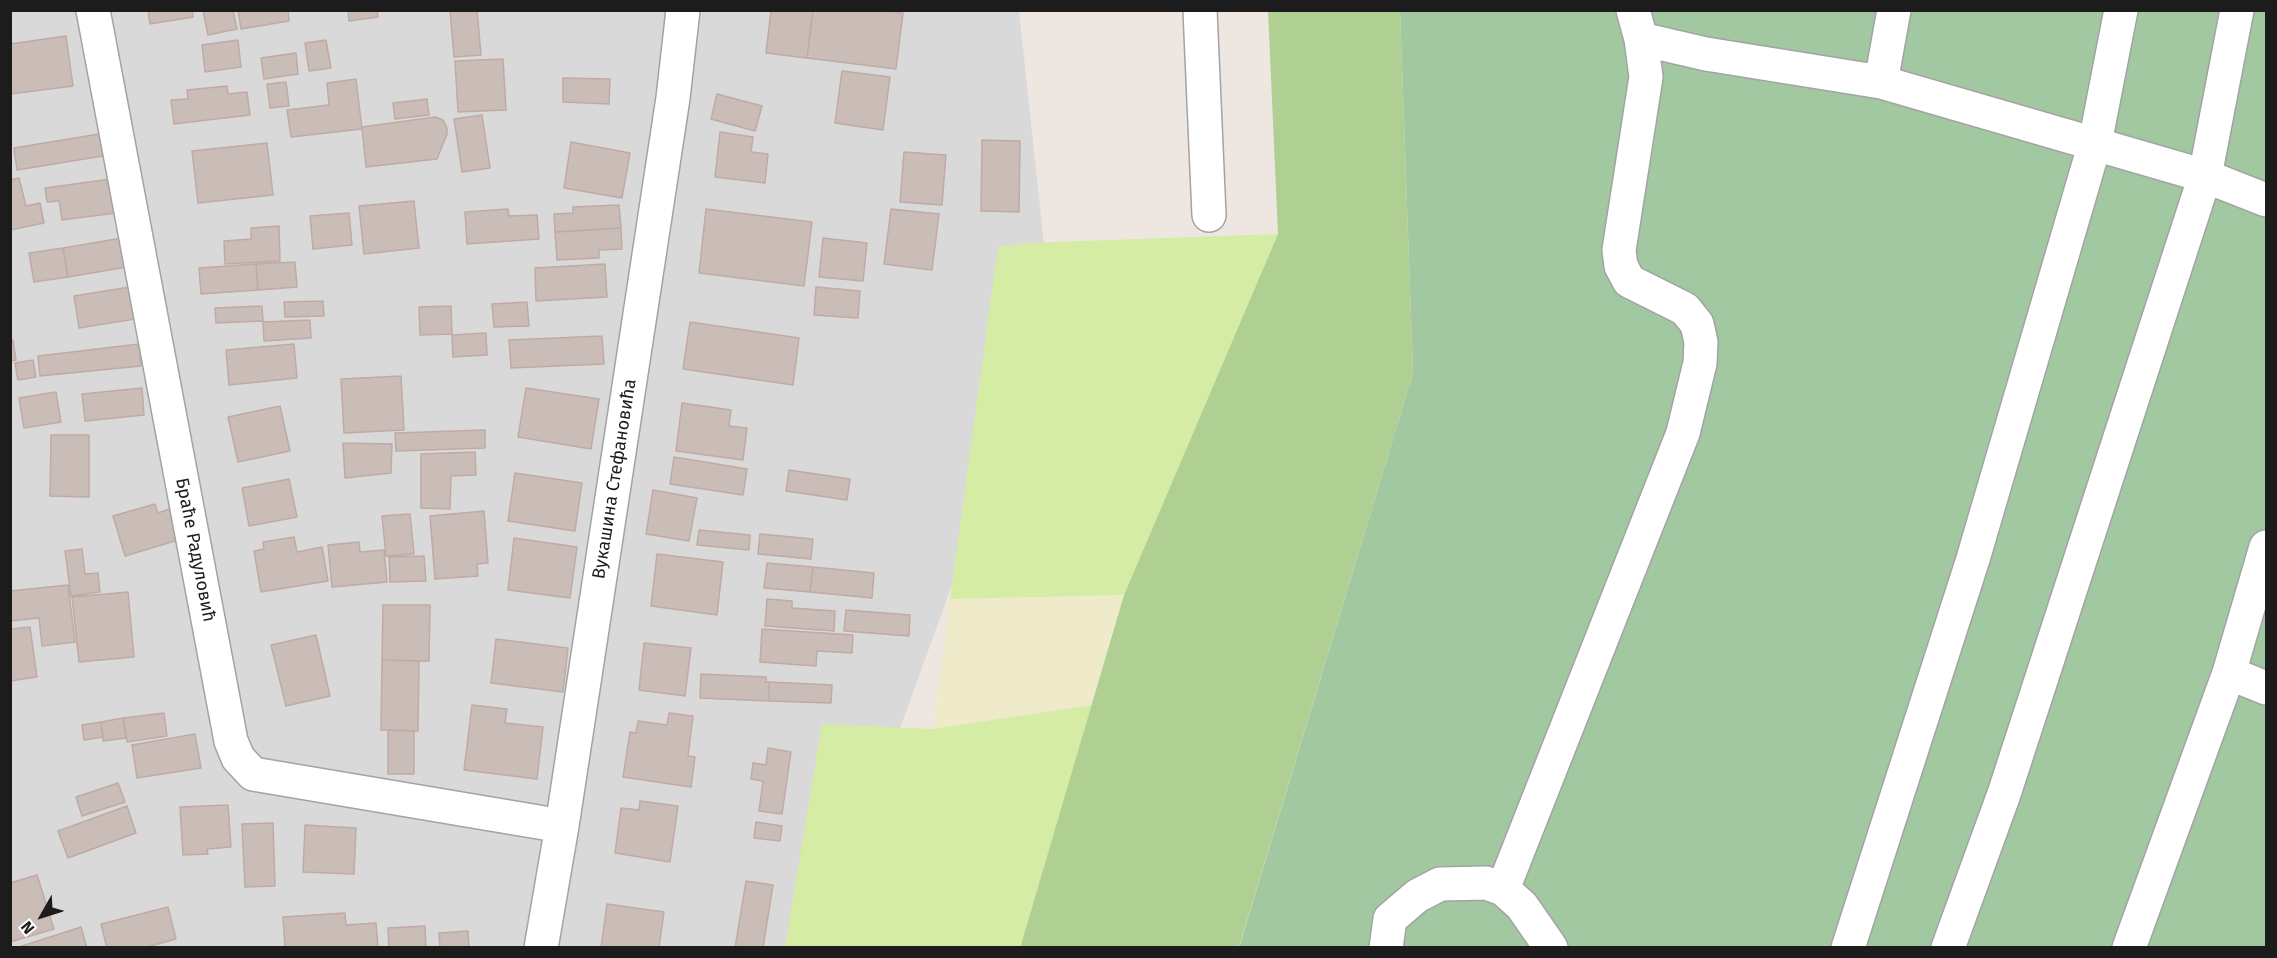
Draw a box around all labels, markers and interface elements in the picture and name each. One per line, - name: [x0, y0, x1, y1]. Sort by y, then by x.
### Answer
- street label: Вукашина Стефановића: [588, 377, 642, 581]
- street label: Браће Радуловић: [170, 476, 220, 624]
- north arrow: [12, 886, 72, 946]
- text: N: [17, 918, 38, 938]

